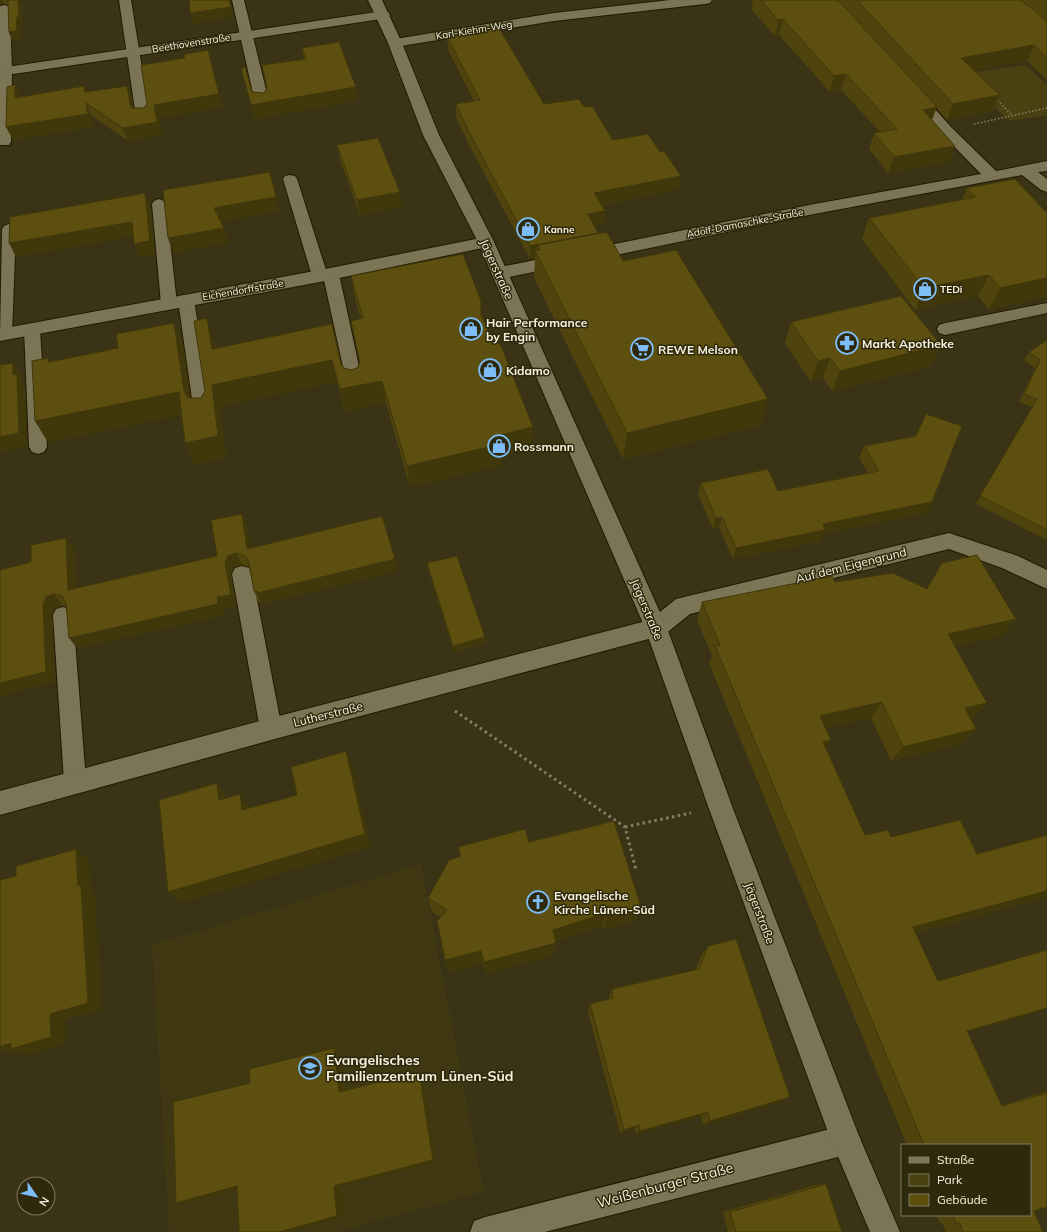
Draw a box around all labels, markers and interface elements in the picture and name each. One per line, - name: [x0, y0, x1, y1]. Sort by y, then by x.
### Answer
- street label: Karl-Kiehm-Weg: [435, 18, 513, 42]
- street label: Beethovenstraße: [151, 30, 231, 56]
- street label: Adolf-Damaschke-Straße: [685, 205, 805, 241]
- shop icon: Kanne: [515, 216, 541, 242]
- place label: Kanne: [544, 223, 575, 236]
- street label: Jägerstraße: [477, 236, 517, 302]
- street label: Eichendorffstraße: [201, 276, 285, 304]
- shop icon: TEDi: [912, 276, 938, 302]
- place label: TEDi: [940, 283, 962, 296]
- place label: Hair Performance by Engin: [486, 315, 588, 344]
- shop icon: Hair Performance by Engin: [458, 316, 484, 342]
- pharmacy icon: Markt Apotheke: [834, 330, 860, 356]
- supermarket icon: REWE Melson: [629, 336, 655, 362]
- place label: Markt Apotheke: [862, 336, 954, 351]
- place label: REWE Melson: [658, 342, 738, 357]
- shop icon: Kidamo: [477, 357, 503, 383]
- place label: Kidamo: [506, 363, 550, 378]
- shop icon: Rossmann: [486, 433, 512, 459]
- place label: Rossmann: [514, 439, 574, 454]
- street label: Auf dem Eigengrund: [794, 544, 908, 586]
- street label: Jägerstraße: [627, 576, 667, 642]
- street label: Lutherstraße: [292, 698, 364, 730]
- street label: Jägerstraße: [741, 880, 779, 946]
- place label: Evangelische Kirche Lünen-Süd: [554, 888, 655, 917]
- church icon: Evangelische Kirche Lünen-Süd: [525, 889, 551, 915]
- place label: Evangelisches Familienzentrum Lünen-Süd: [326, 1051, 514, 1085]
- school or university icon: Evangelisches Familienzentrum Lünen-Süd: [297, 1055, 323, 1081]
- legend: [901, 1144, 1031, 1216]
- text: Straße: [937, 1152, 974, 1167]
- street label: Weißenburger Straße: [595, 1158, 735, 1212]
- text: Park: [937, 1172, 963, 1187]
- north arrow: [16, 1176, 56, 1216]
- text: Gebäude: [937, 1192, 987, 1207]
- text: N: [36, 1194, 52, 1209]

